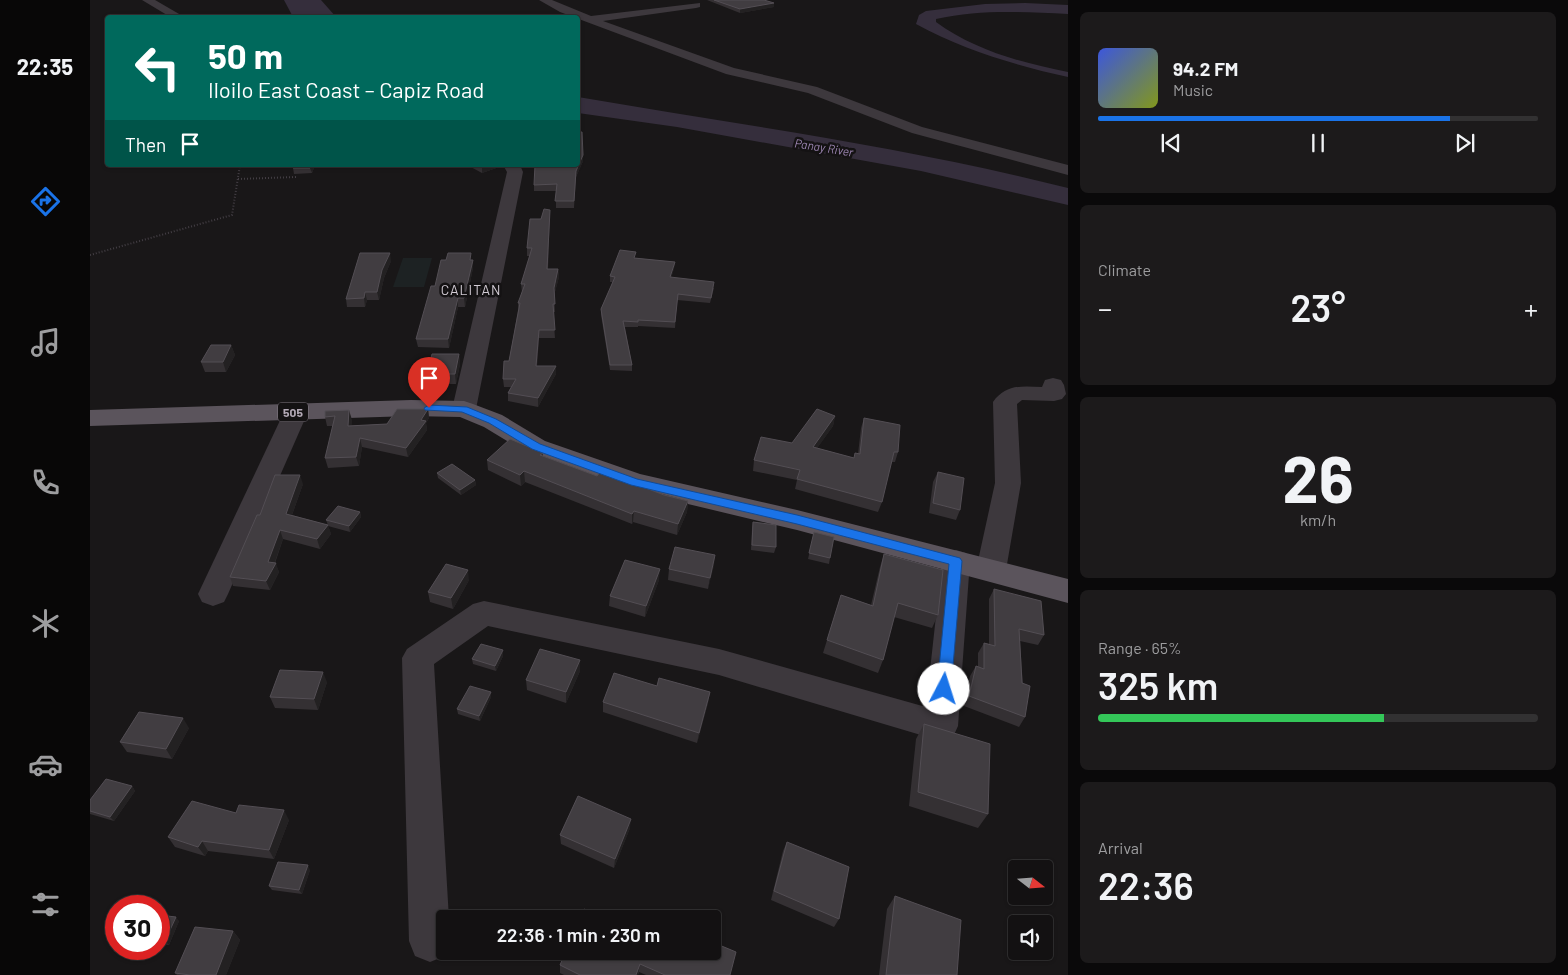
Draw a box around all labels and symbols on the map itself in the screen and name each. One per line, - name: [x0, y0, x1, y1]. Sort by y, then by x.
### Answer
- water label: Panay River: [794, 135, 855, 159]
- district label: CALITAN: [441, 281, 501, 298]
- pin: [408, 357, 450, 408]
- road number: 505: [278, 402, 308, 422]
- position arrow: [917, 662, 969, 714]
- north arrow: [1008, 860, 1052, 905]
- speed limit sign: 30: [105, 895, 170, 960]

